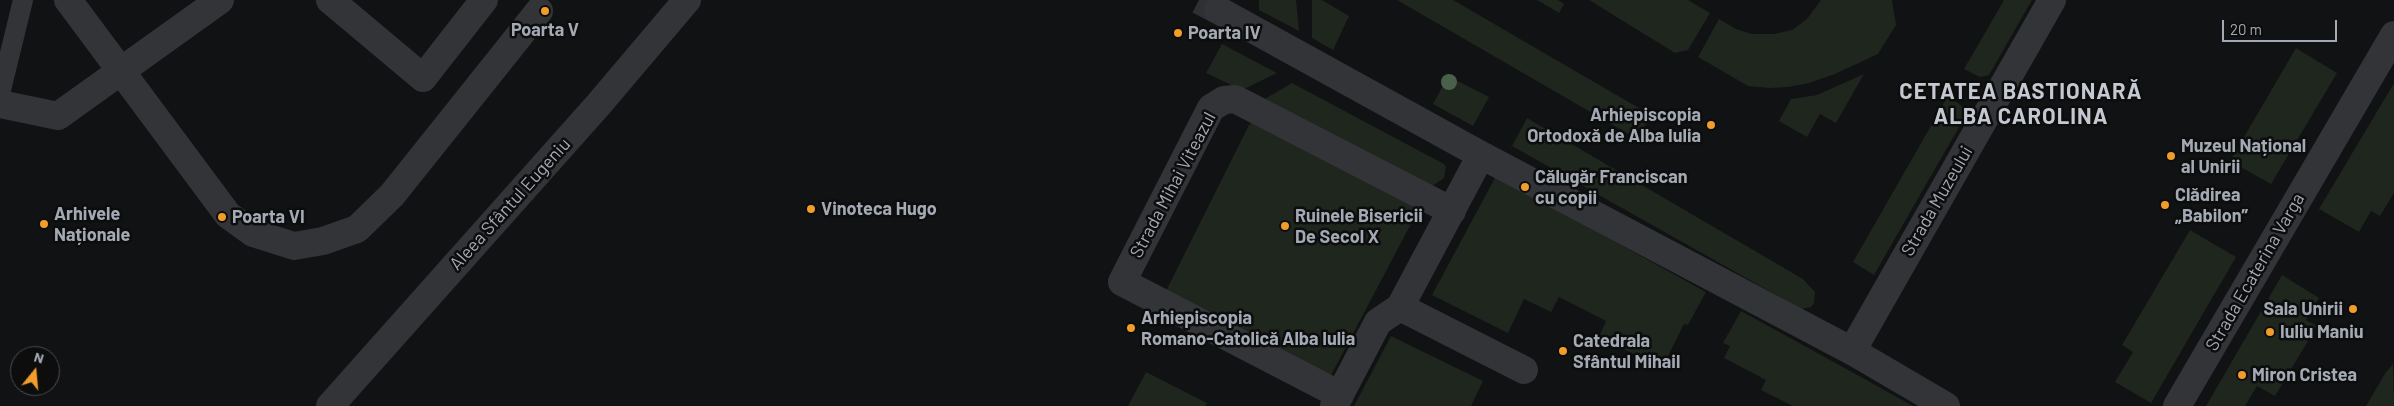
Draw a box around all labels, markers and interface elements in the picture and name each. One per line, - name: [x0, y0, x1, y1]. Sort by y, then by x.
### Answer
- marker: Poarta V: [539, 5, 551, 17]
- scale bar: [2224, 10, 2339, 42]
- place label: Poarta V: [511, 19, 579, 41]
- text: 20 m: [2230, 20, 2262, 38]
- place label: Poarta IV: [1188, 22, 1261, 44]
- marker: Poarta IV: [1172, 27, 1184, 39]
- district label: CETATEA BASTIONARĂ ALBA CAROLINA: [1897, 79, 2145, 130]
- place label: Arhiepiscopia Ortodoxă de Alba Iulia: [1527, 104, 1701, 146]
- street label: Strada Mihai Viteazul: [1125, 108, 1221, 262]
- marker: Arhiepiscopia Ortodoxă de Alba Iulia: [1705, 119, 1717, 131]
- street label: Aleea Sfântul Eugeniu: [445, 134, 575, 274]
- place label: Muzeul Național al Unirii: [2181, 135, 2306, 178]
- street label: Strada Muzeului: [1897, 142, 1977, 260]
- marker: Muzeul Național al Unirii: [2165, 150, 2177, 162]
- place label: Călugăr Franciscan cu copii: [1535, 166, 1688, 208]
- marker: Călugăr Franciscan cu copii: [1519, 181, 1531, 193]
- place label: Clădirea „Babilon”: [2175, 184, 2248, 226]
- street label: Strada Ecaterina Varga: [2201, 189, 2309, 355]
- place label: Vinoteca Hugo: [821, 198, 937, 220]
- marker: Clădirea „Babilon”: [2159, 199, 2171, 211]
- place label: Arhivele Naționale: [54, 203, 130, 245]
- marker: Vinoteca Hugo: [805, 203, 817, 215]
- place label: Ruinele Bisericii De Secol X: [1295, 205, 1423, 248]
- place label: Poarta VI: [232, 206, 305, 228]
- marker: Poarta VI: [216, 211, 228, 223]
- marker: Arhivele Naționale: [38, 218, 50, 230]
- marker: Ruinele Bisericii De Secol X: [1279, 220, 1291, 232]
- place label: Sala Unirii: [2264, 298, 2343, 320]
- marker: Sala Unirii: [2347, 303, 2359, 315]
- place label: Arhiepiscopia Romano-Catolică Alba Iulia: [1141, 307, 1355, 350]
- place label: Iuliu Maniu: [2280, 321, 2364, 343]
- marker: Arhiepiscopia Romano-Catolică Alba Iulia: [1125, 322, 1137, 334]
- marker: Iuliu Maniu: [2264, 326, 2276, 338]
- place label: Catedrala Sfântul Mihail: [1573, 330, 1680, 372]
- marker: Catedrala Sfântul Mihail: [1557, 345, 1569, 357]
- north arrow: [10, 346, 60, 396]
- text: N: [32, 348, 46, 367]
- place label: Miron Cristea: [2252, 364, 2357, 386]
- marker: Miron Cristea: [2236, 369, 2248, 381]

